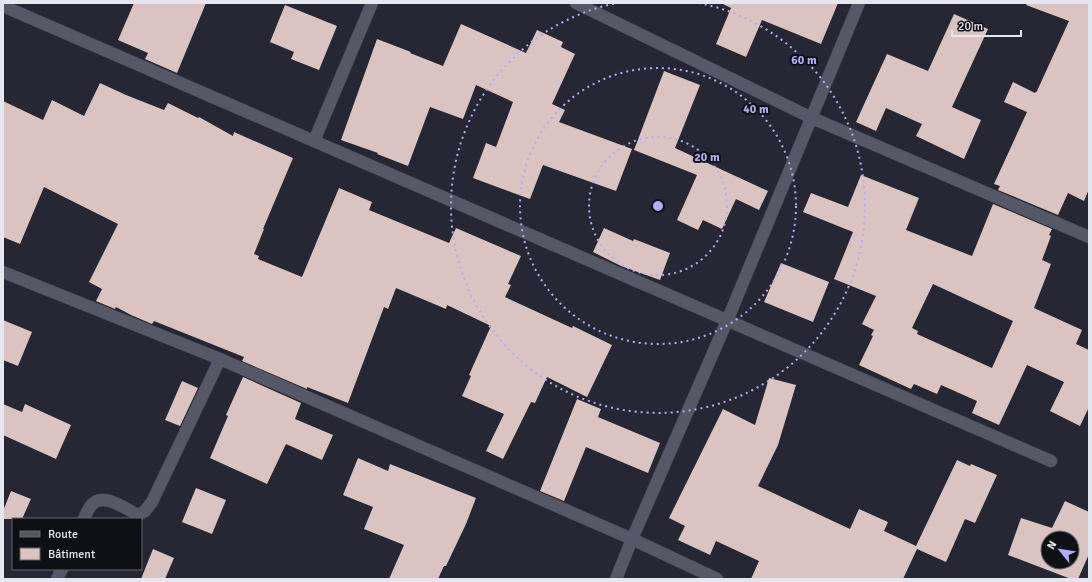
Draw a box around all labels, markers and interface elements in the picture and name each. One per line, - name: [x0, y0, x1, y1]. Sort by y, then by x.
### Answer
- scale bar: [952, 12, 1021, 38]
- text: 20 m: [958, 19, 983, 34]
- text: 60 m: [791, 53, 817, 68]
- text: 40 m: [743, 102, 769, 117]
- text: 20 m: [694, 150, 720, 165]
- centre of rings: [651, 199, 665, 213]
- legend: [12, 518, 142, 570]
- text: Route: [48, 527, 78, 542]
- north arrow: [1040, 530, 1080, 570]
- text: N: [1044, 539, 1059, 552]
- text: Bâtiment: [48, 547, 95, 562]

